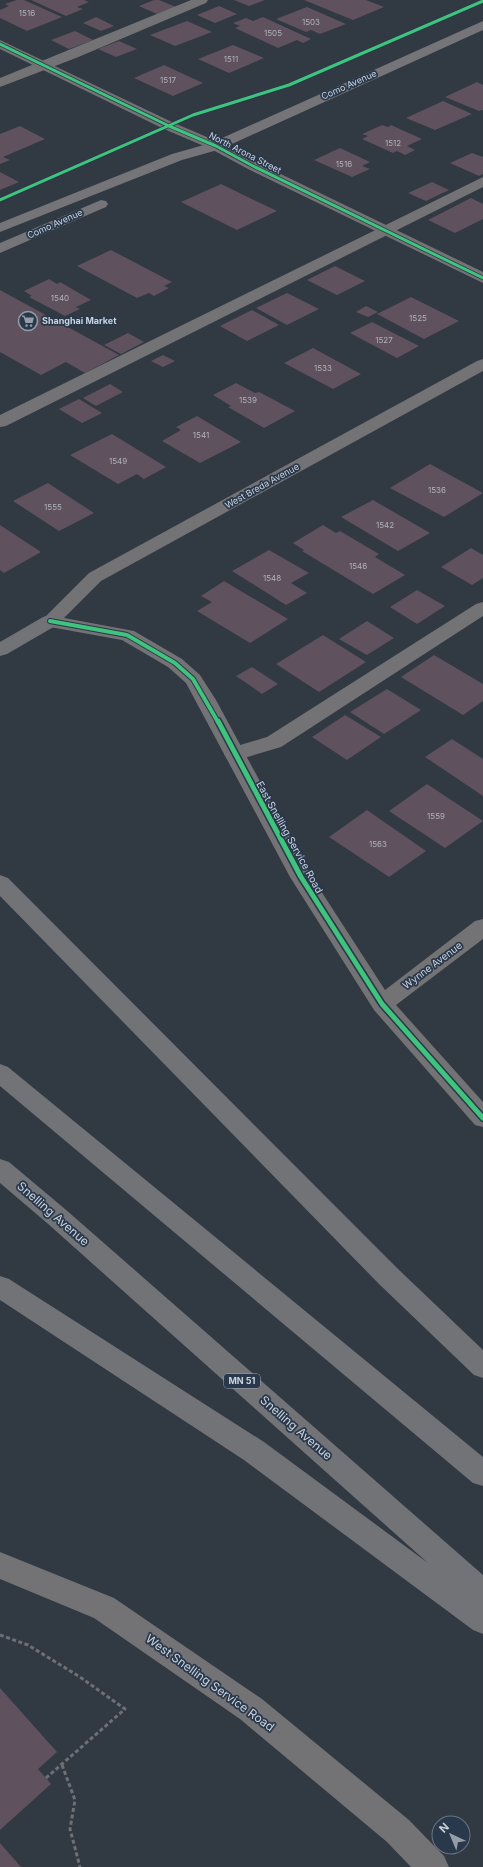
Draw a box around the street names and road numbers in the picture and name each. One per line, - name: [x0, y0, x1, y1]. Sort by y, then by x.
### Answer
- street label: Como Avenue: [319, 67, 378, 102]
- street label: North Arona Street: [207, 130, 283, 176]
- street label: Como Avenue: [25, 206, 84, 241]
- street label: West Breda Avenue: [223, 461, 301, 510]
- street label: East Snelling Service Road: [254, 779, 326, 895]
- street label: Wynne Avenue: [400, 939, 464, 991]
- street label: Snelling Avenue: [14, 1178, 92, 1249]
- road number: MN 51: [224, 1374, 260, 1388]
- street label: Snelling Avenue: [257, 1392, 335, 1463]
- street label: West Snelling Service Road: [143, 1631, 278, 1734]

